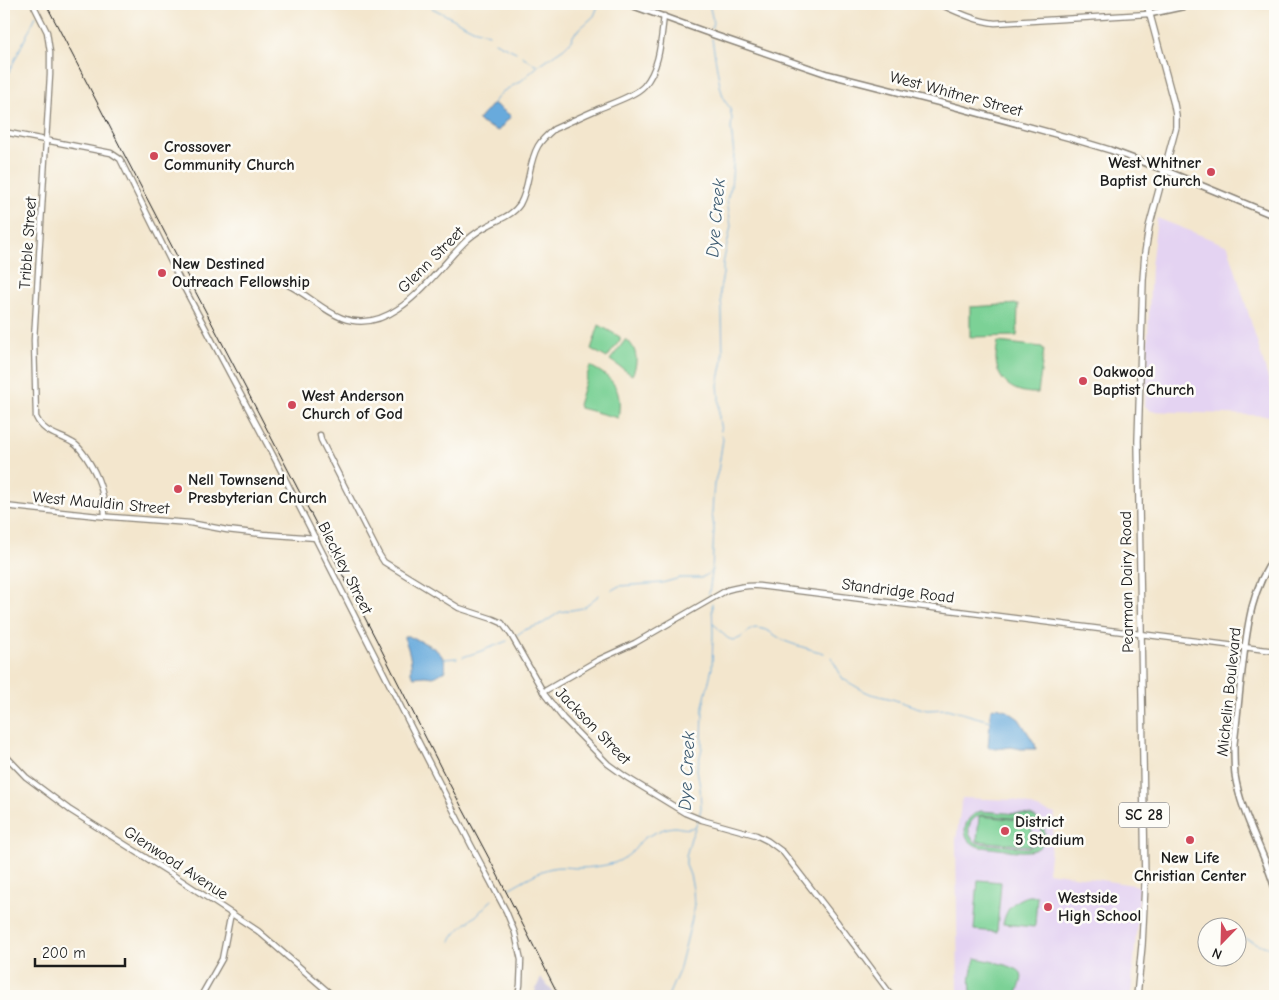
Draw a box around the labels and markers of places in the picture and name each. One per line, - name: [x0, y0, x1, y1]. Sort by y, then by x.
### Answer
- place label: Crossover Community Church: [164, 138, 295, 174]
- marker: Crossover Community Church: [148, 150, 160, 162]
- place label: West Whitner Baptist Church: [1100, 154, 1202, 190]
- marker: West Whitner Baptist Church: [1205, 166, 1217, 178]
- place label: New Destined Outreach Fellowship: [172, 255, 310, 291]
- marker: New Destined Outreach Fellowship: [156, 267, 168, 279]
- place label: Oakwood Baptist Church: [1093, 363, 1194, 399]
- marker: Oakwood Baptist Church: [1077, 375, 1089, 387]
- place label: West Anderson Church of God: [302, 387, 404, 423]
- marker: West Anderson Church of God: [286, 399, 298, 411]
- place label: Nell Townsend Presbyterian Church: [188, 471, 327, 507]
- marker: Nell Townsend Presbyterian Church: [172, 483, 184, 495]
- place label: District 5 Stadium: [1015, 813, 1084, 849]
- marker: District 5 Stadium: [999, 825, 1011, 837]
- marker: New Life Christian Center: [1184, 834, 1196, 846]
- place label: New Life Christian Center: [1134, 849, 1247, 885]
- place label: Westside High School: [1058, 889, 1141, 925]
- marker: Westside High School: [1042, 901, 1054, 913]

